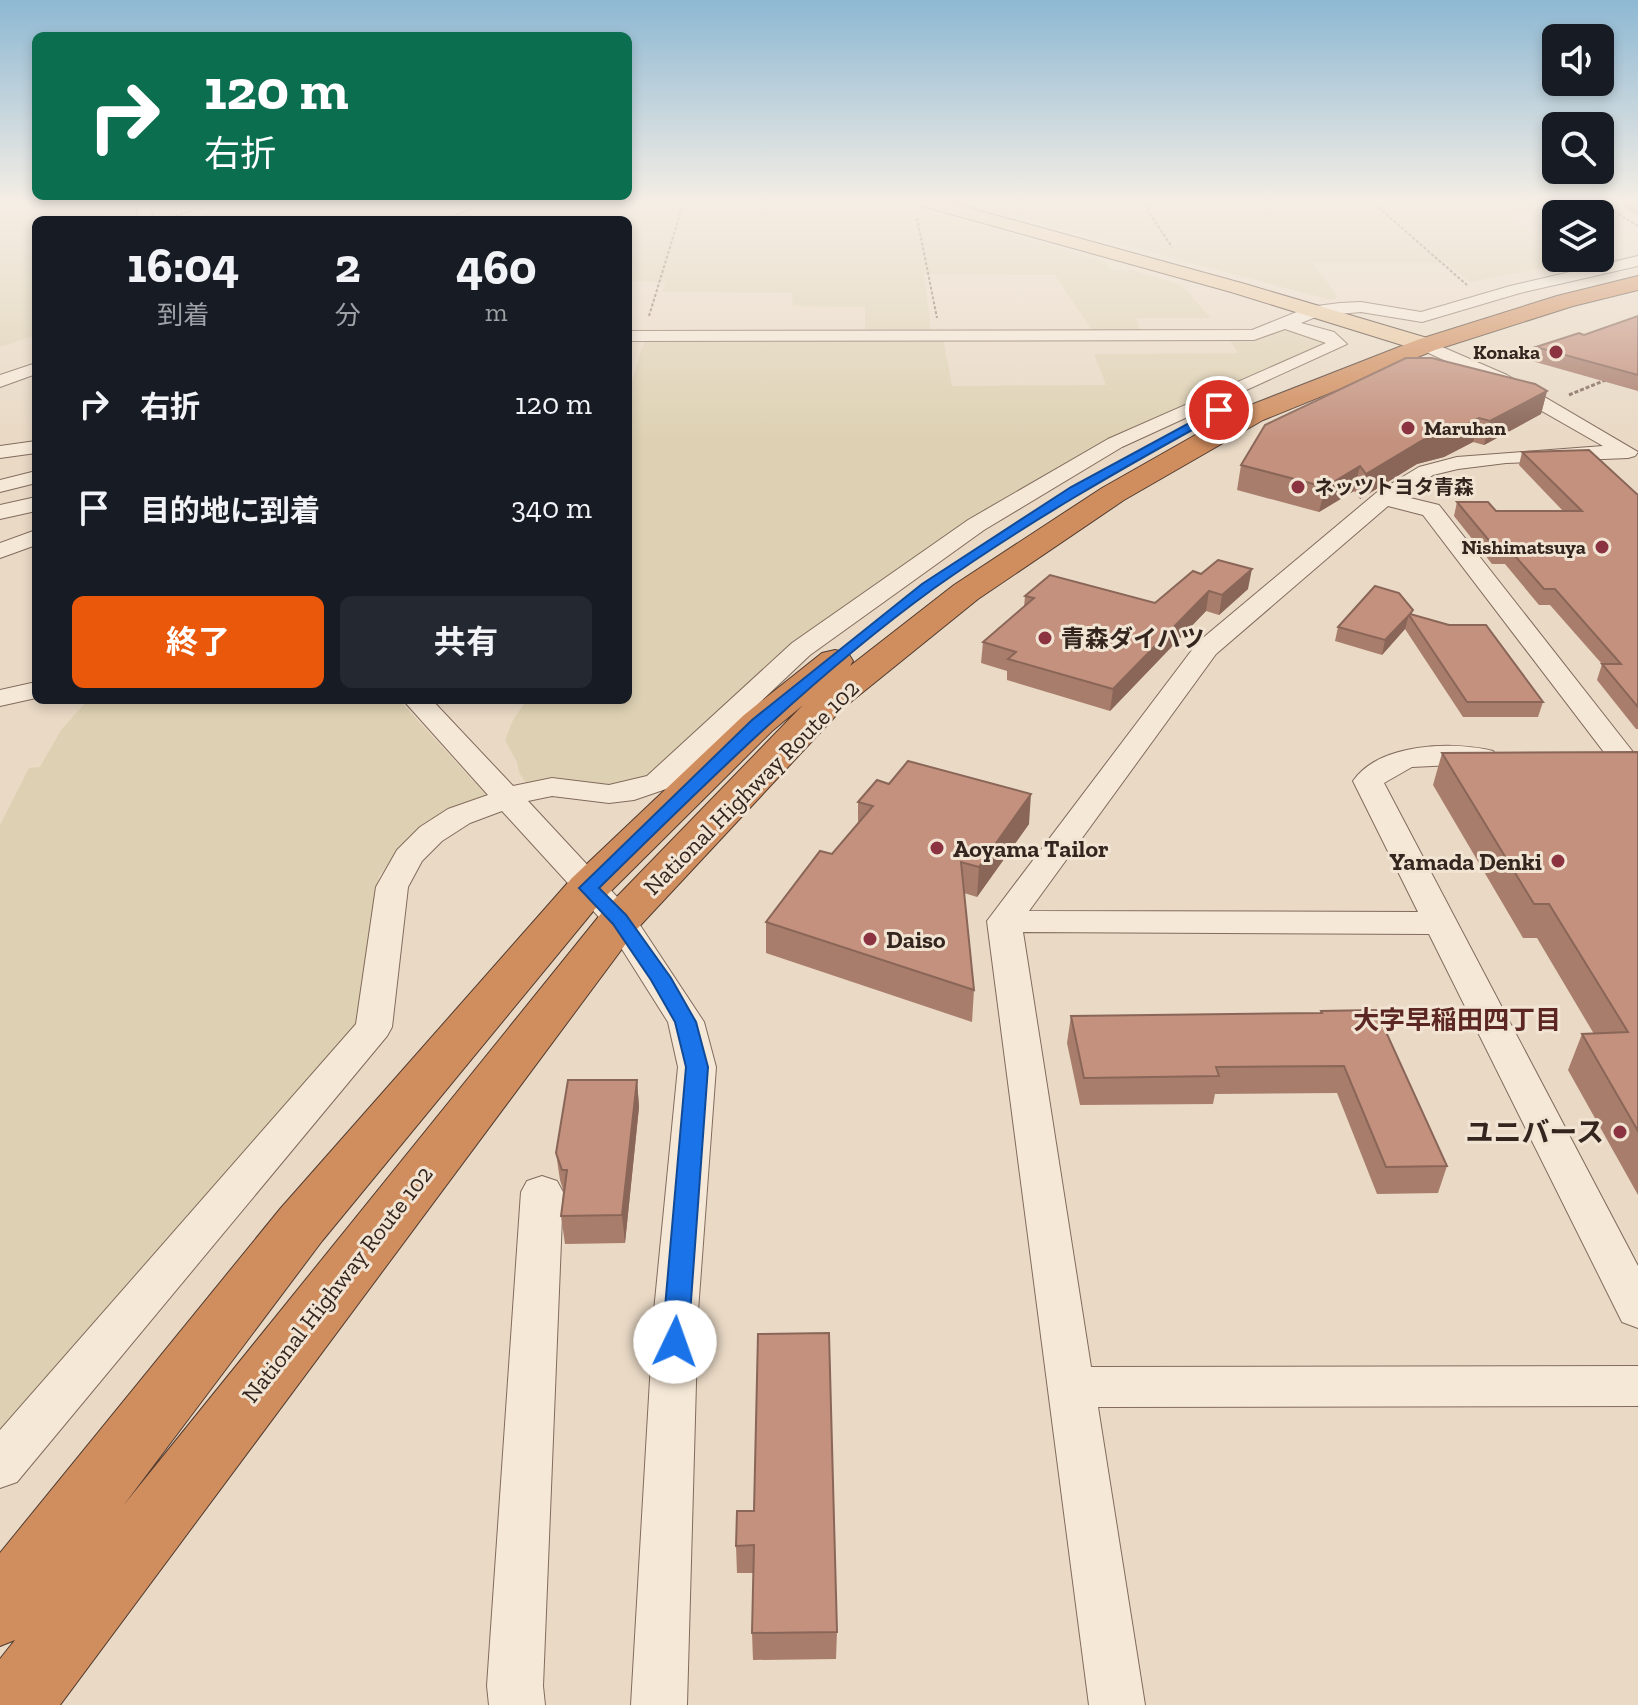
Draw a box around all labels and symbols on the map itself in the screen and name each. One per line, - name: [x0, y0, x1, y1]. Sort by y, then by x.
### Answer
- place label: Konaka: [1473, 340, 1540, 364]
- marker: Konaka: [1547, 343, 1565, 361]
- pin: [1185, 376, 1253, 444]
- place label: Maruhan: [1424, 416, 1506, 440]
- marker: Maruhan: [1399, 419, 1417, 437]
- place label: ネッツトヨタ青森: [1314, 475, 1474, 499]
- marker: ネッツトヨタ青森: [1289, 478, 1307, 496]
- place label: Nishimatsuya: [1462, 535, 1586, 559]
- marker: Nishimatsuya: [1593, 538, 1611, 556]
- place label: 青森ダイハツ: [1061, 624, 1205, 653]
- marker: 青森ダイハツ: [1036, 629, 1054, 647]
- street label: National Highway Route 102: [637, 673, 865, 901]
- place label: Aoyama Tailor: [953, 834, 1109, 863]
- marker: Aoyama Tailor: [928, 839, 946, 857]
- place label: Yamada Denki: [1389, 847, 1542, 876]
- marker: Yamada Denki: [1549, 852, 1567, 870]
- place label: Daiso: [886, 925, 946, 954]
- marker: Daiso: [861, 930, 879, 948]
- district label: 大字早稲田四丁目: [1353, 1004, 1561, 1036]
- place label: ユニバース: [1465, 1116, 1604, 1149]
- marker: ユニバース: [1611, 1123, 1629, 1141]
- street label: National Highway Route 102: [235, 1160, 439, 1408]
- position arrow: [633, 1300, 717, 1384]

